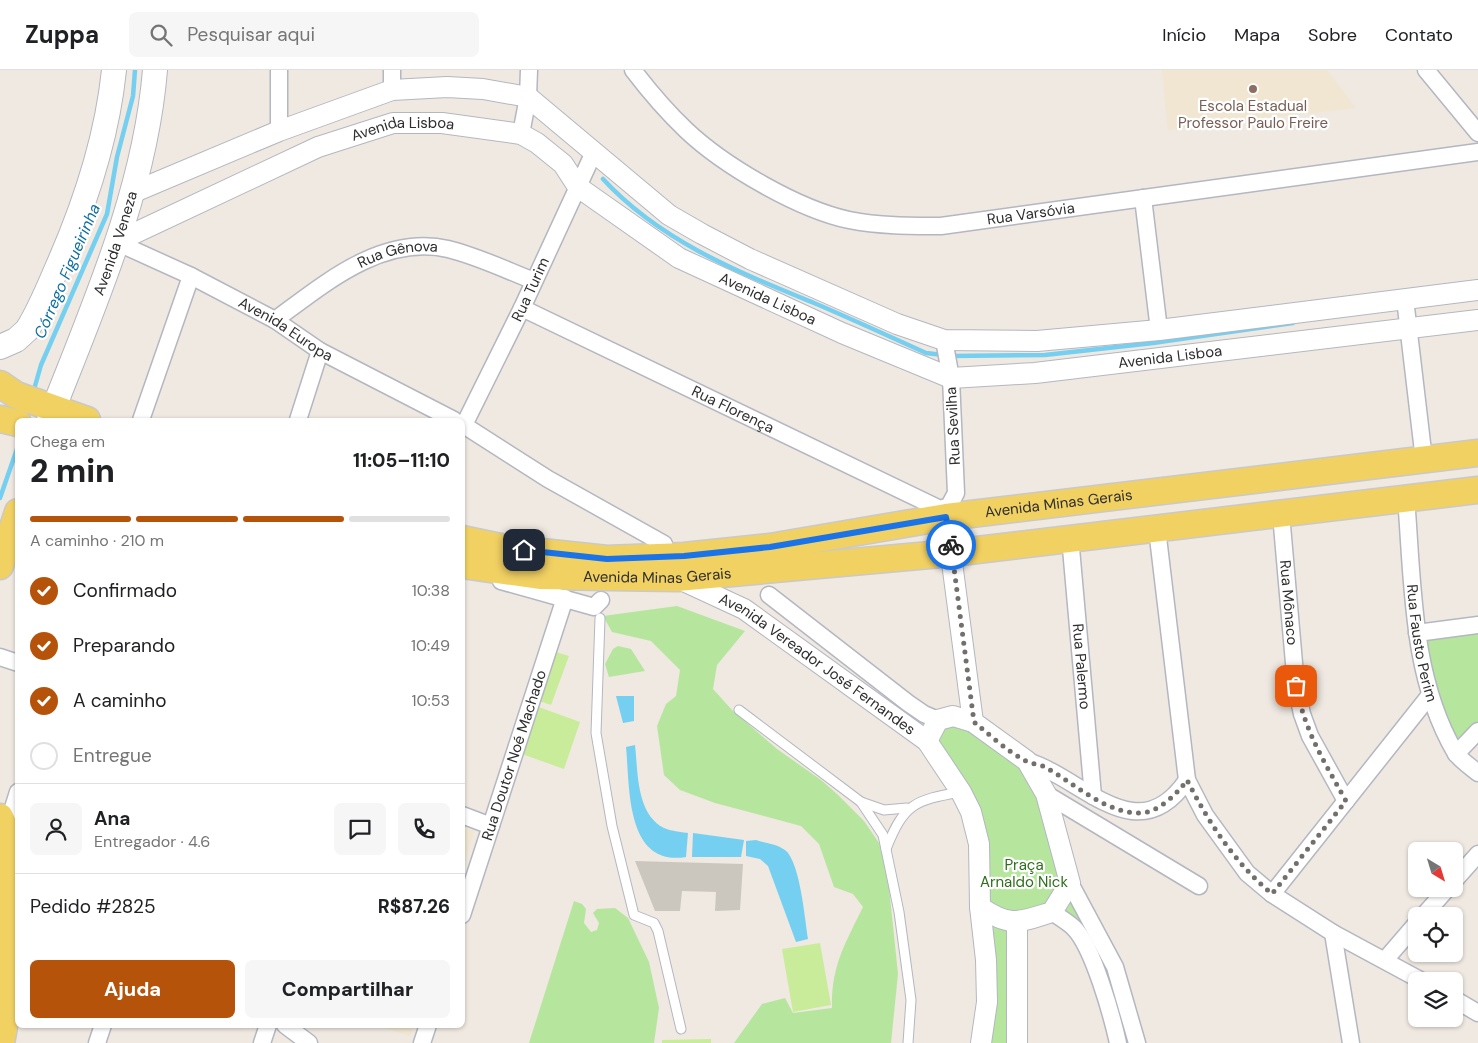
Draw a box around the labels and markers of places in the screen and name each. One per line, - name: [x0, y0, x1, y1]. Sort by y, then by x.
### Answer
- marker: Escola Estadual Professor Paulo Freire: [1247, 83, 1259, 95]
- place label: Escola Estadual Professor Paulo Freire: [1178, 96, 1328, 133]
- pin: [503, 529, 545, 571]
- pin: [1275, 665, 1317, 707]

